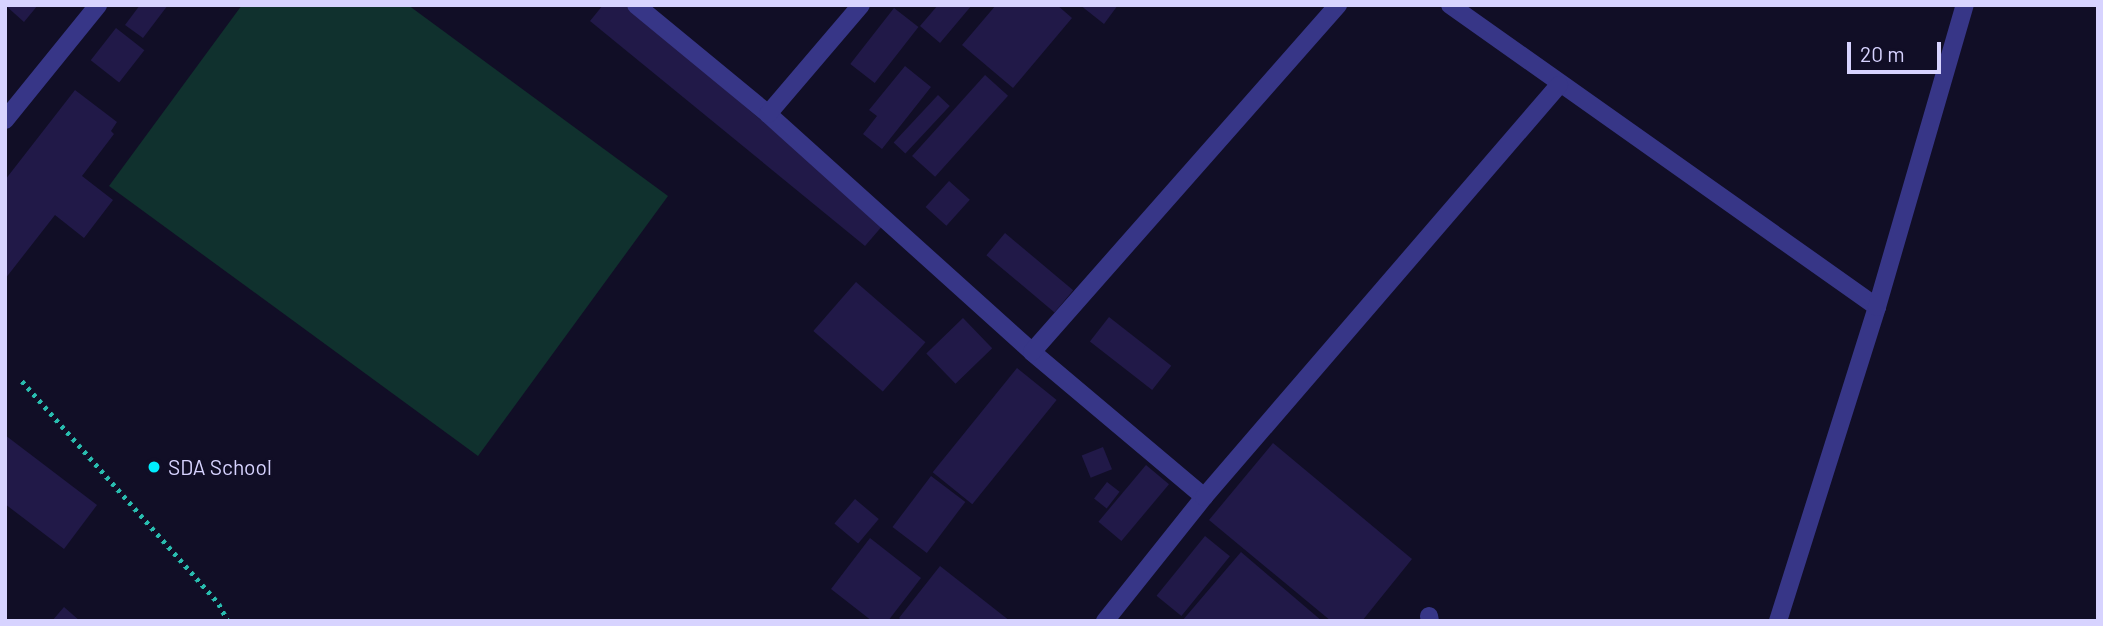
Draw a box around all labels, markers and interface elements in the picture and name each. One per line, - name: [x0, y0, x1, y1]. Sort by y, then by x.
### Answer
- scale bar: [1851, 28, 1946, 72]
- text: 20 m: [1860, 41, 1905, 66]
- place label: SDA School: [168, 454, 272, 480]
- marker: SDA School: [146, 459, 162, 475]

